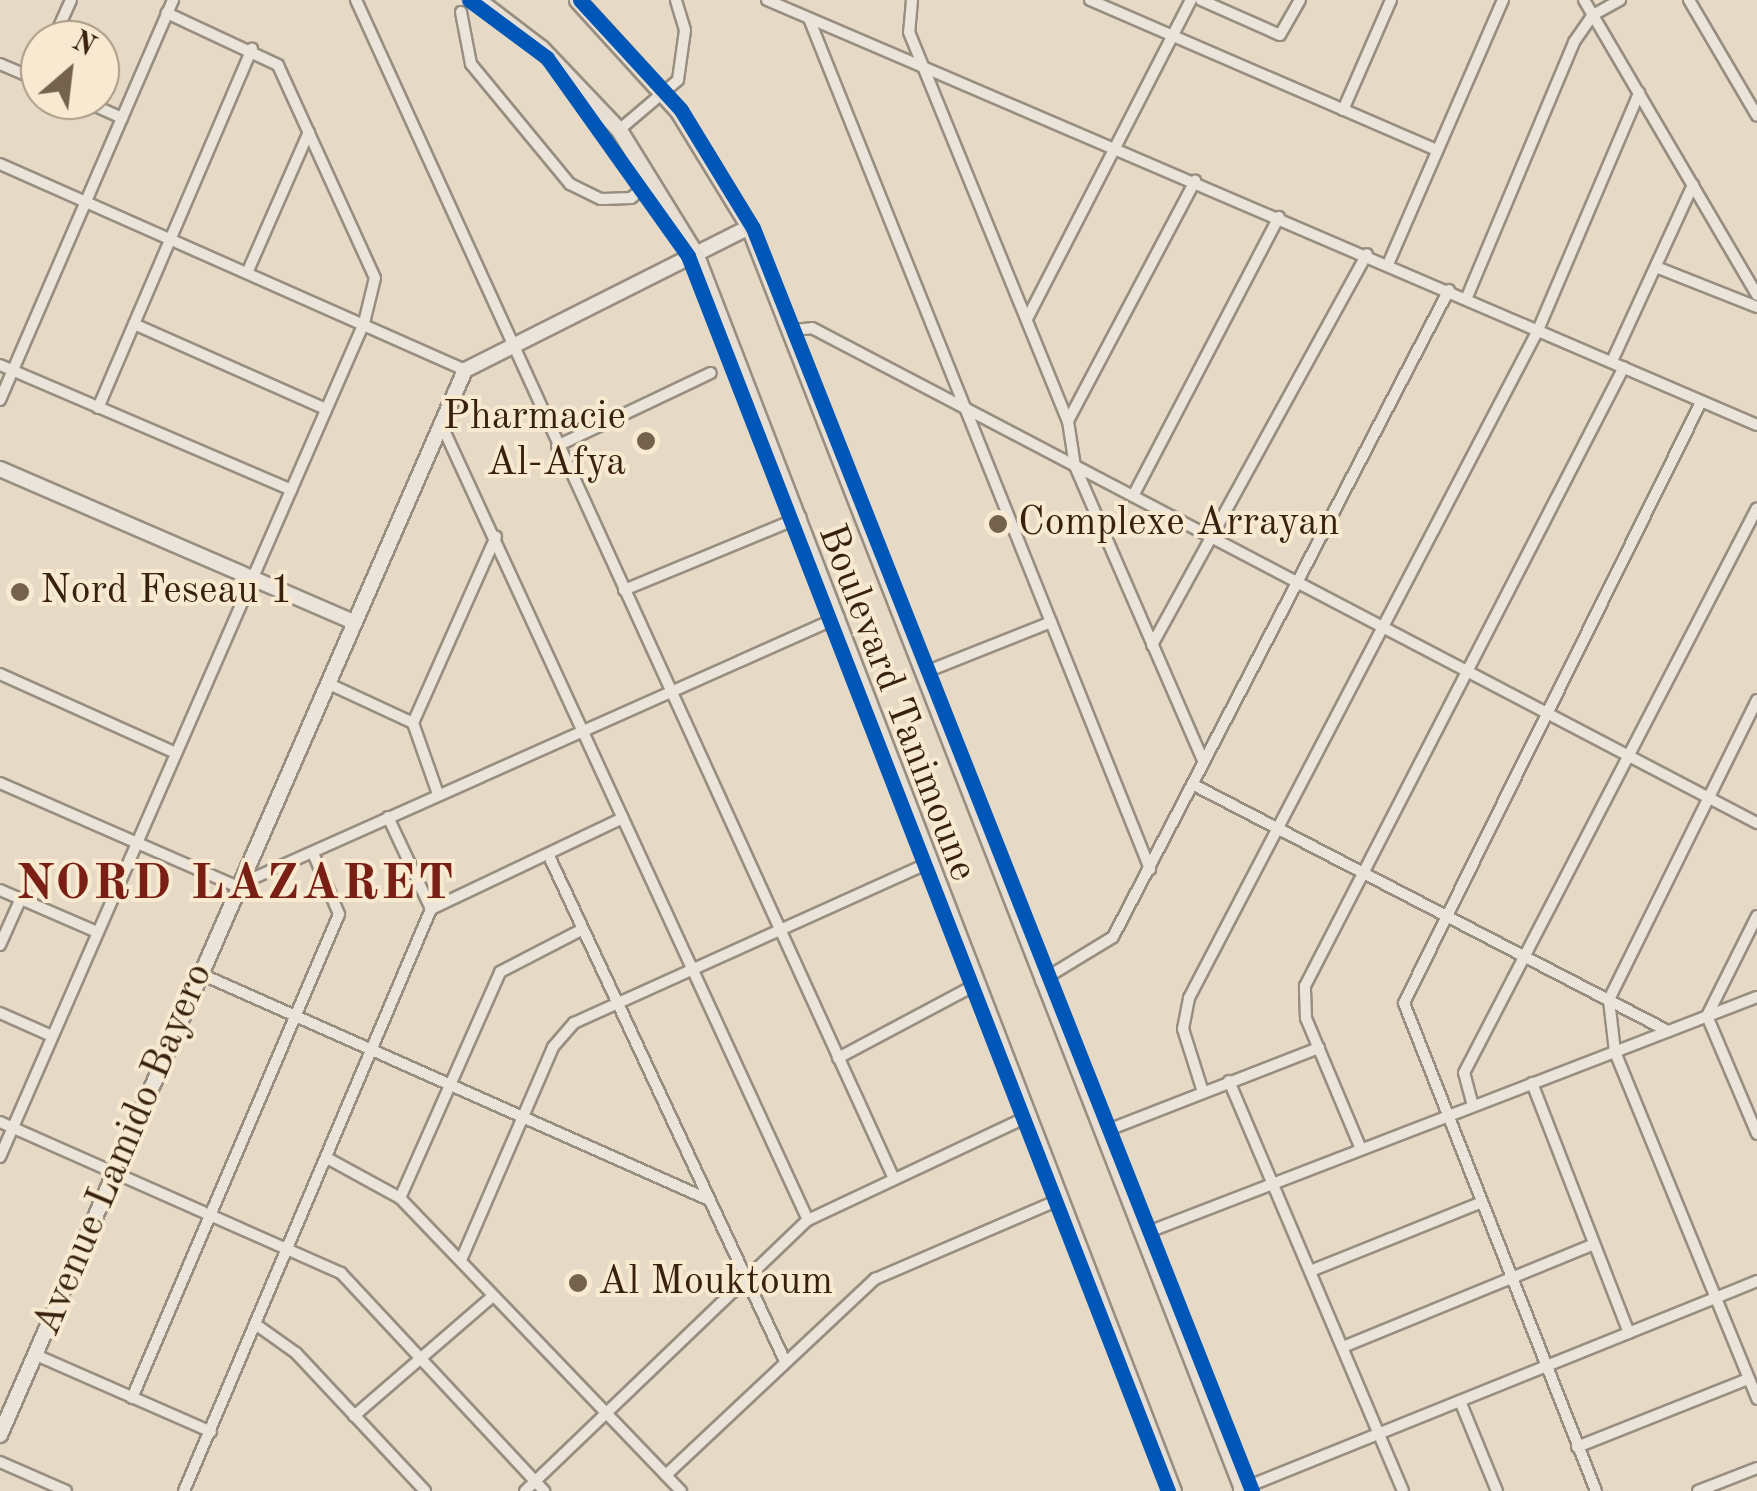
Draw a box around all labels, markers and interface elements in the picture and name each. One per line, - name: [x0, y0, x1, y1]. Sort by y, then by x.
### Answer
- north arrow: [20, 20, 120, 120]
- text: N: [67, 28, 99, 63]
- place label: Pharmacie Al-Afya: [443, 394, 626, 488]
- marker: Pharmacie Al-Afya: [635, 430, 657, 452]
- place label: Complexe Arrayan: [1018, 500, 1340, 548]
- marker: Complexe Arrayan: [987, 513, 1009, 535]
- street label: Boulevard Tanimoune: [806, 518, 986, 888]
- place label: Nord Feseau 1: [40, 568, 293, 616]
- marker: Nord Feseau 1: [9, 581, 31, 603]
- district label: NORD LAZARET: [16, 856, 456, 916]
- street label: Avenue Lamido Bayero: [24, 957, 224, 1343]
- place label: Al Mouktoum: [598, 1259, 833, 1307]
- marker: Al Mouktoum: [567, 1272, 589, 1294]

